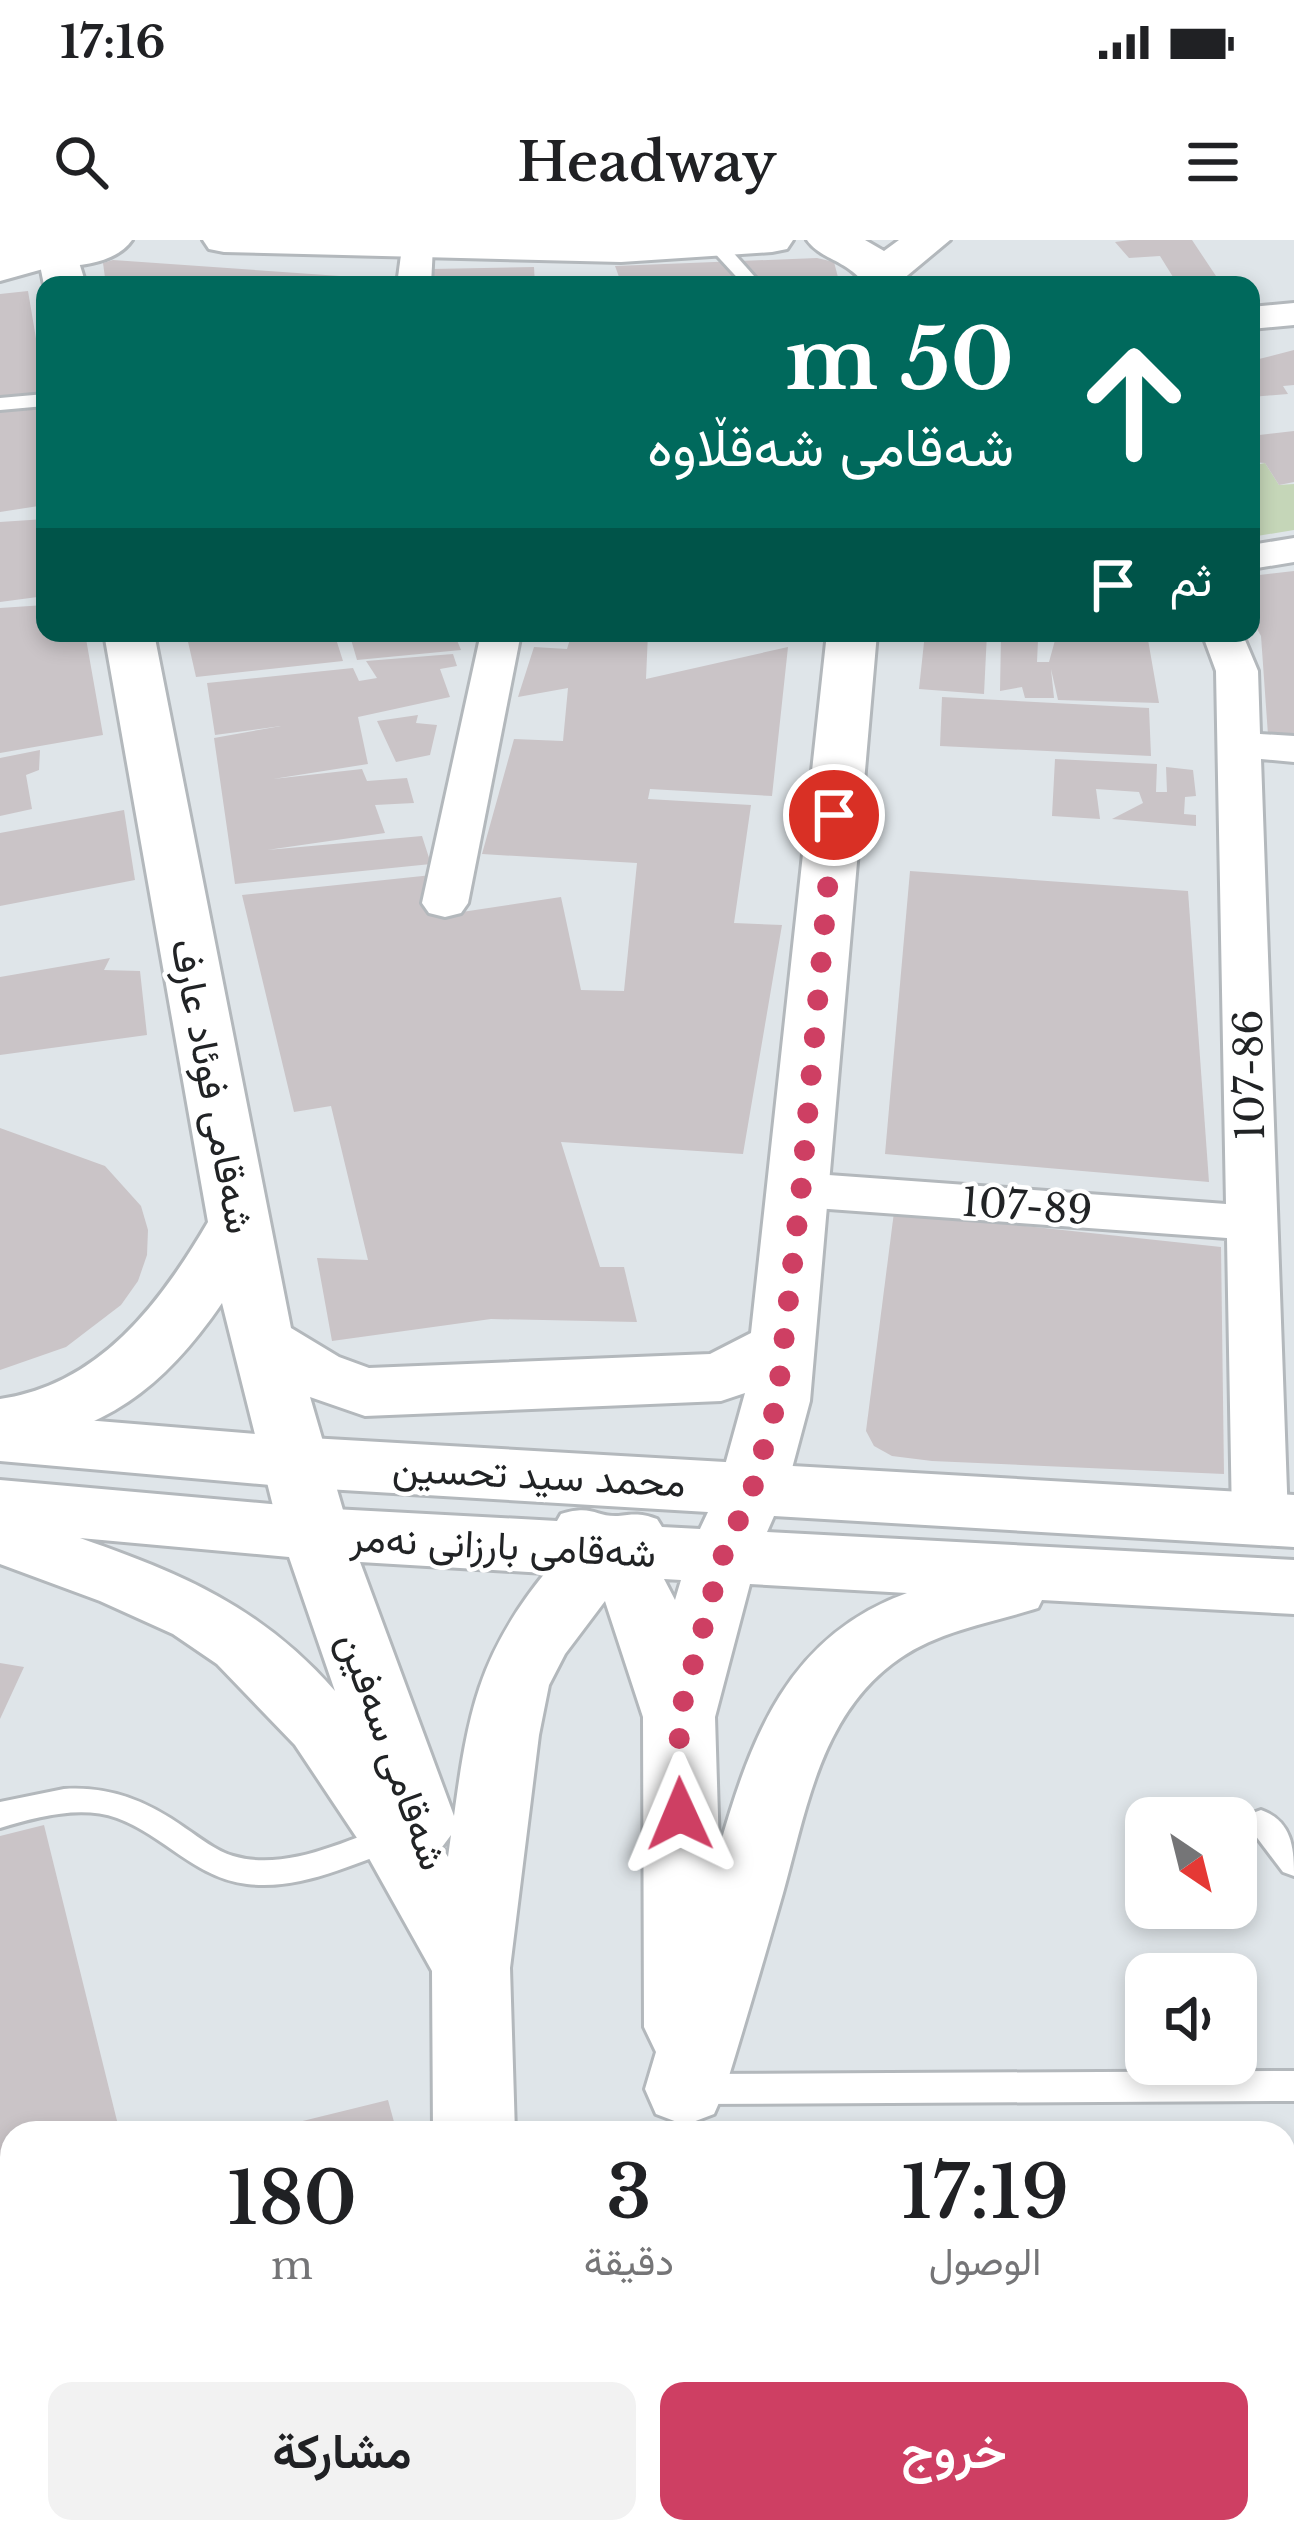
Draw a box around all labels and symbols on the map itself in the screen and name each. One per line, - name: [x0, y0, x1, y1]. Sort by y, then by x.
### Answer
- pin: [783, 764, 885, 866]
- street label: شەقامی فوئاد عارف: [160, 935, 265, 1238]
- street label: 107-86: [1224, 1009, 1275, 1141]
- street label: 107-89: [960, 1177, 1094, 1236]
- street label: محمد سید تحسین: [391, 1443, 687, 1508]
- street label: شەقامی بارزانی نەمر: [348, 1513, 657, 1578]
- street label: شەقامی سەفین: [327, 1626, 458, 1877]
- position arrow: [617, 1751, 743, 1877]
- north arrow: [1125, 1797, 1257, 1929]

